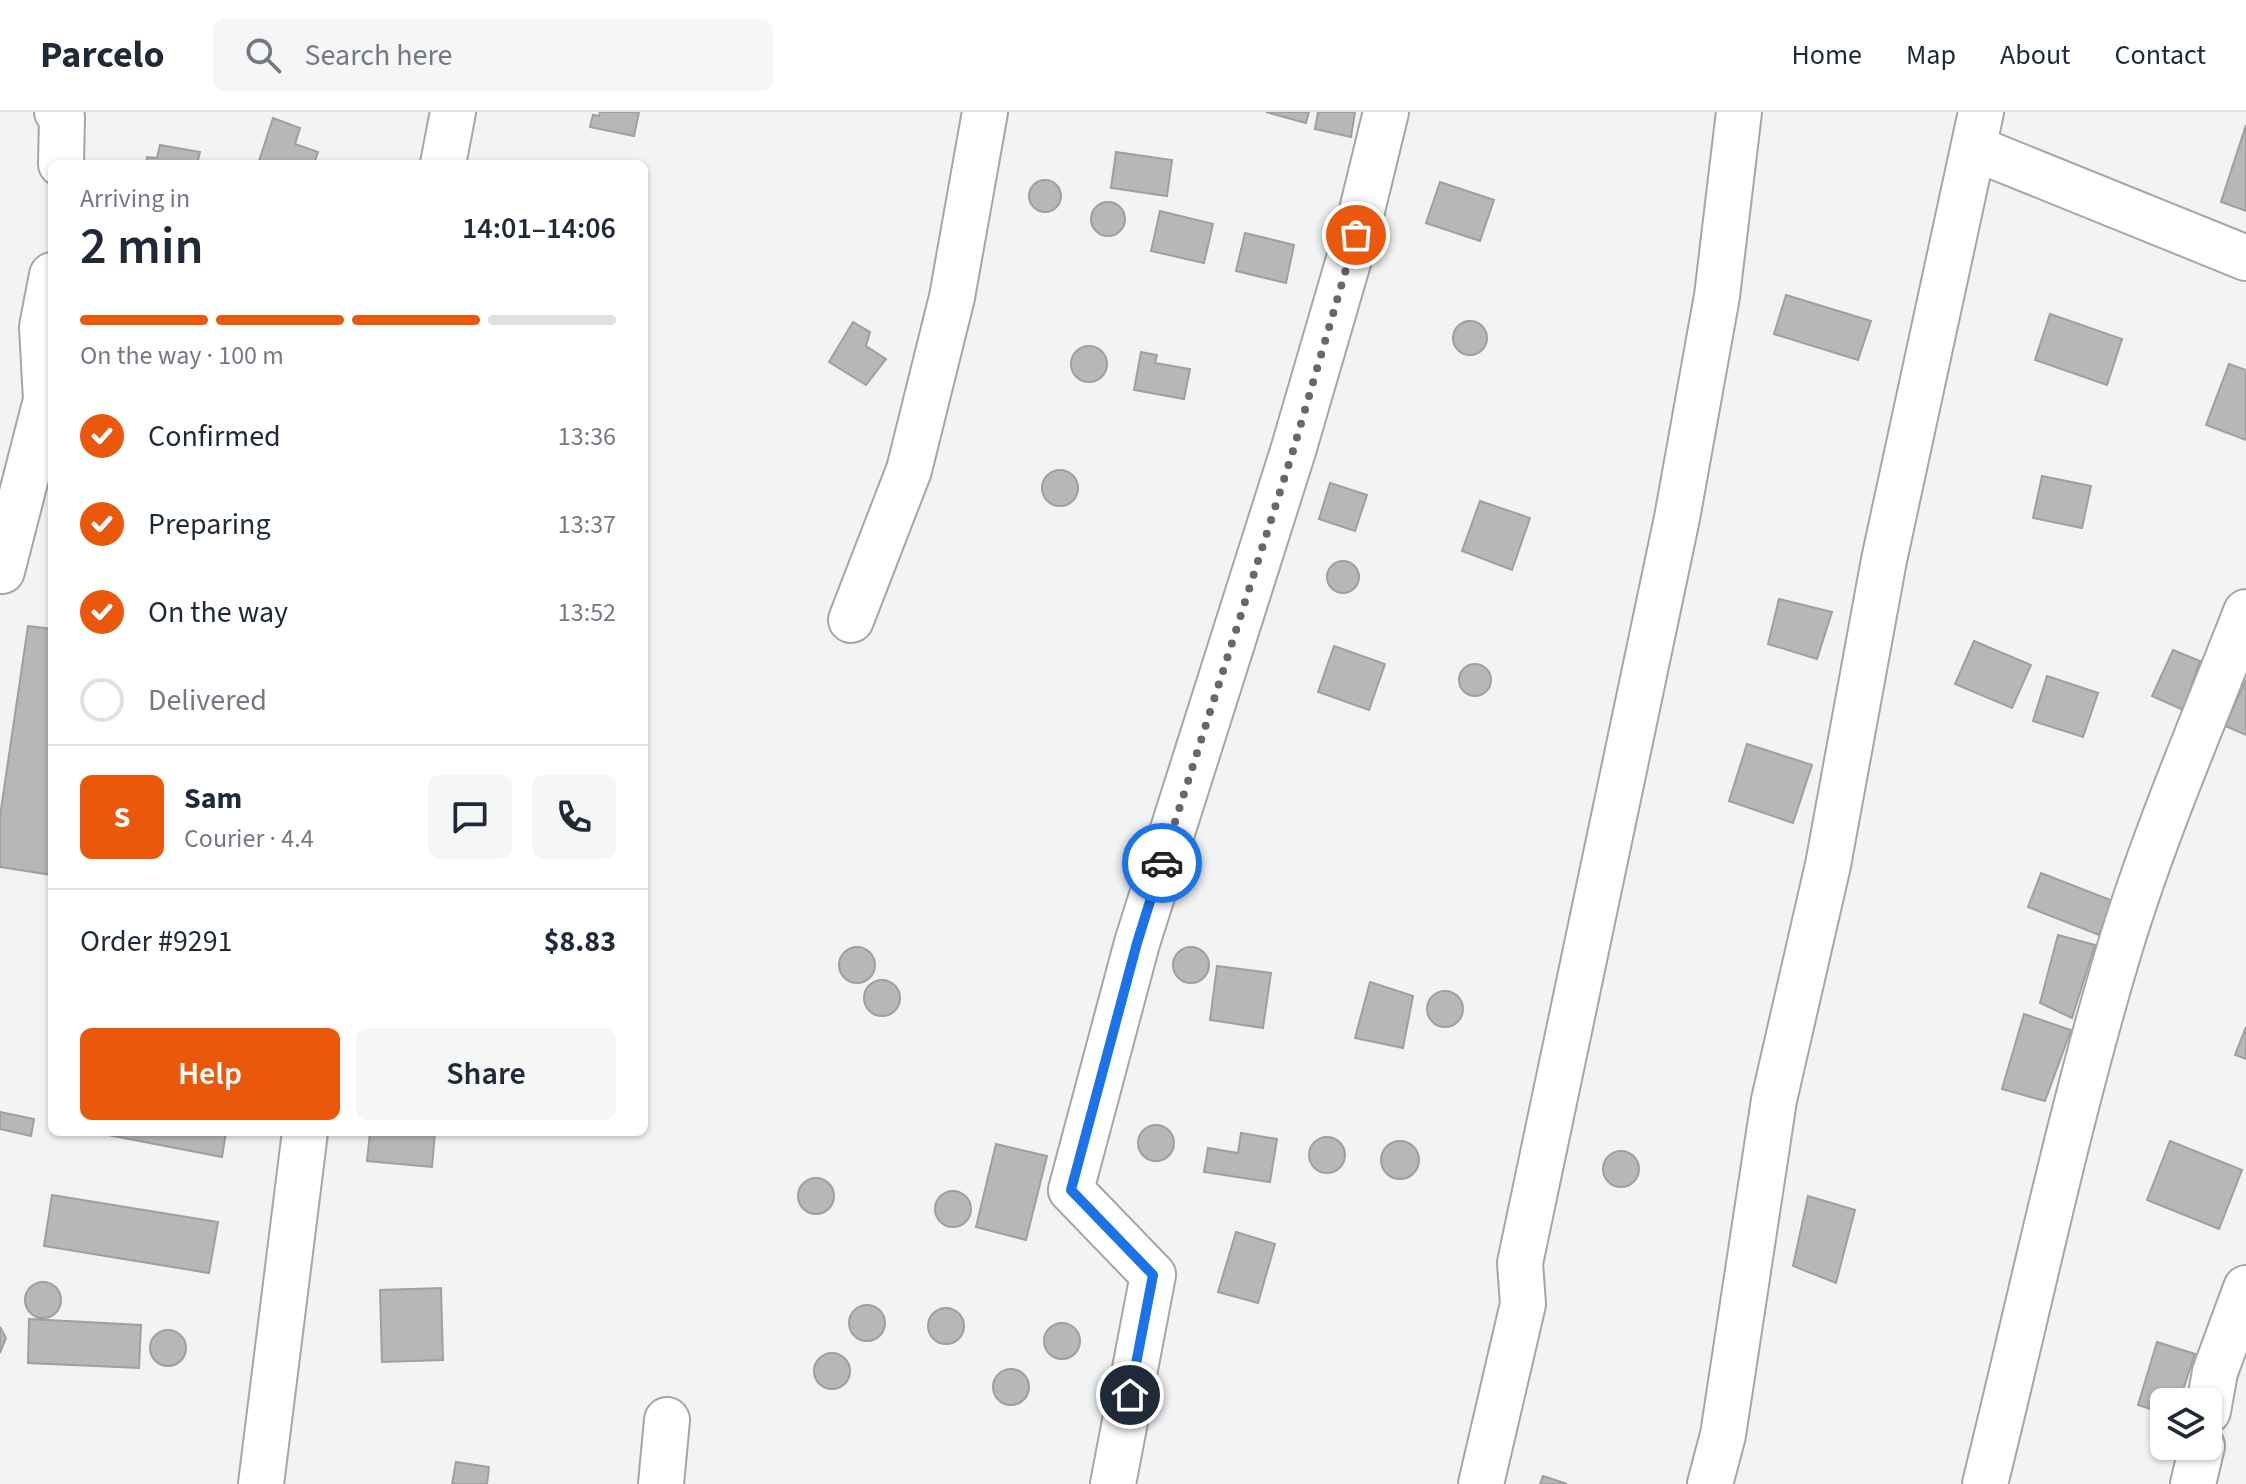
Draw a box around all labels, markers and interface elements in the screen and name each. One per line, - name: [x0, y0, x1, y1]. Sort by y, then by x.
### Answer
- search box: [213, 19, 773, 91]
- text: Parcelo: [40, 28, 165, 82]
- icon: search: [241, 33, 285, 77]
- text: Search here: [305, 34, 452, 77]
- text: Home: [1791, 35, 1862, 75]
- text: Map: [1906, 35, 1956, 75]
- text: About: [2000, 35, 2071, 75]
- text: Contact: [2115, 35, 2206, 75]
- text: Arriving in: [80, 180, 190, 217]
- pin: [1322, 201, 1390, 269]
- text: 14:01–14:06: [462, 207, 616, 250]
- text: 2 min: [80, 210, 204, 284]
- icon: bag: [1334, 213, 1378, 257]
- text: On the way · 100 m: [80, 337, 284, 374]
- icon: check: [80, 414, 124, 458]
- text: Confirmed: [148, 415, 281, 458]
- text: 13:36: [558, 418, 616, 455]
- icon: check: [80, 502, 124, 546]
- text: Preparing: [148, 503, 271, 546]
- text: 13:37: [558, 506, 616, 543]
- icon: check: [80, 590, 124, 634]
- text: On the way: [148, 591, 288, 634]
- text: 13:52: [558, 594, 616, 631]
- text: Delivered: [148, 679, 267, 722]
- button: chat: [428, 775, 512, 859]
- button: phone: [532, 775, 616, 859]
- text: Sam: [184, 777, 242, 820]
- text: S: [114, 796, 130, 839]
- text: Courier · 4.4: [184, 820, 314, 857]
- courier: [1122, 823, 1202, 903]
- icon: car: [1140, 841, 1184, 885]
- text: Order #9291: [80, 920, 233, 963]
- text: $8.83: [544, 920, 616, 963]
- button: Help: [80, 1028, 340, 1120]
- button: Share: [356, 1028, 616, 1120]
- pin: [1096, 1361, 1164, 1429]
- icon: home: [1108, 1373, 1152, 1417]
- map controls: [2150, 1388, 2222, 1460]
- button: layers: [2150, 1388, 2222, 1460]

